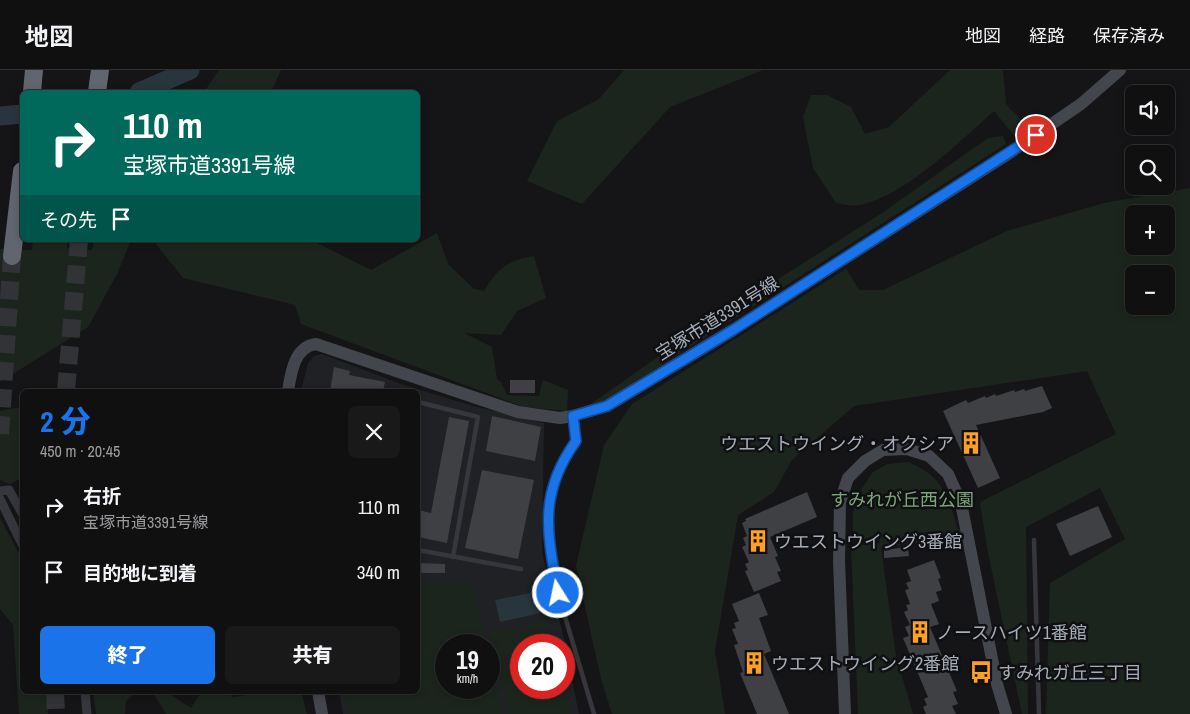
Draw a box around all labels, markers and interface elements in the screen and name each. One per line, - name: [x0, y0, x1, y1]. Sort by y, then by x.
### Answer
- text: 地図: [25, 20, 73, 52]
- text: 地図: [965, 23, 1001, 48]
- text: 経路: [1029, 23, 1065, 48]
- text: 保存済み: [1093, 23, 1165, 48]
- map controls: [1125, 85, 1175, 315]
- button: sound: [1125, 85, 1175, 135]
- text: 110 m: [123, 102, 203, 149]
- icon: right: [40, 110, 105, 175]
- pin: [1015, 114, 1057, 156]
- icon: arrive: [1022, 121, 1050, 149]
- button: search: [1125, 145, 1175, 195]
- text: 宝塚市道3391号線: [123, 150, 295, 180]
- icon: arrive: [107, 205, 135, 233]
- button: +: [1125, 205, 1175, 255]
- text: その先: [40, 207, 97, 233]
- button: −: [1125, 265, 1175, 315]
- street label: 宝塚市道3391号線: [651, 270, 783, 366]
- text: 2 分: [40, 401, 91, 441]
- button: close: [348, 406, 400, 458]
- building icon: ウエストウイング・オクシア: [958, 430, 984, 456]
- place label: ウエストウイング・オクシア: [720, 431, 954, 456]
- text: 450 m · 20:45: [40, 440, 120, 462]
- text: 右折: [83, 483, 121, 509]
- park label: すみれが丘西公園: [830, 487, 974, 512]
- icon: right: [40, 493, 68, 521]
- text: 110 m: [358, 494, 400, 520]
- text: 宝塚市道3391号線: [83, 511, 208, 533]
- building icon: ウエストウイング3番館: [745, 528, 771, 554]
- place label: ウエストウイング3番館: [774, 529, 962, 554]
- icon: arrive: [40, 558, 68, 586]
- text: 340 m: [357, 559, 400, 585]
- text: 目的地に到着: [83, 560, 197, 586]
- position arrow: [531, 566, 583, 618]
- building icon: ノースハイツ1番館: [907, 619, 933, 645]
- place label: ノースハイツ1番館: [936, 620, 1087, 645]
- button: 終了: [40, 626, 215, 684]
- button: 共有: [225, 626, 400, 684]
- speed limit sign: 20: [510, 634, 575, 699]
- text: 19: [456, 643, 479, 677]
- building icon: ウエストウイング2番館: [741, 650, 767, 676]
- place label: ウエストウイング2番館: [771, 651, 959, 676]
- bus stop icon: すみれガ丘三丁目: [968, 659, 994, 685]
- place label: すみれガ丘三丁目: [998, 660, 1142, 685]
- text: km/h: [457, 671, 478, 687]

